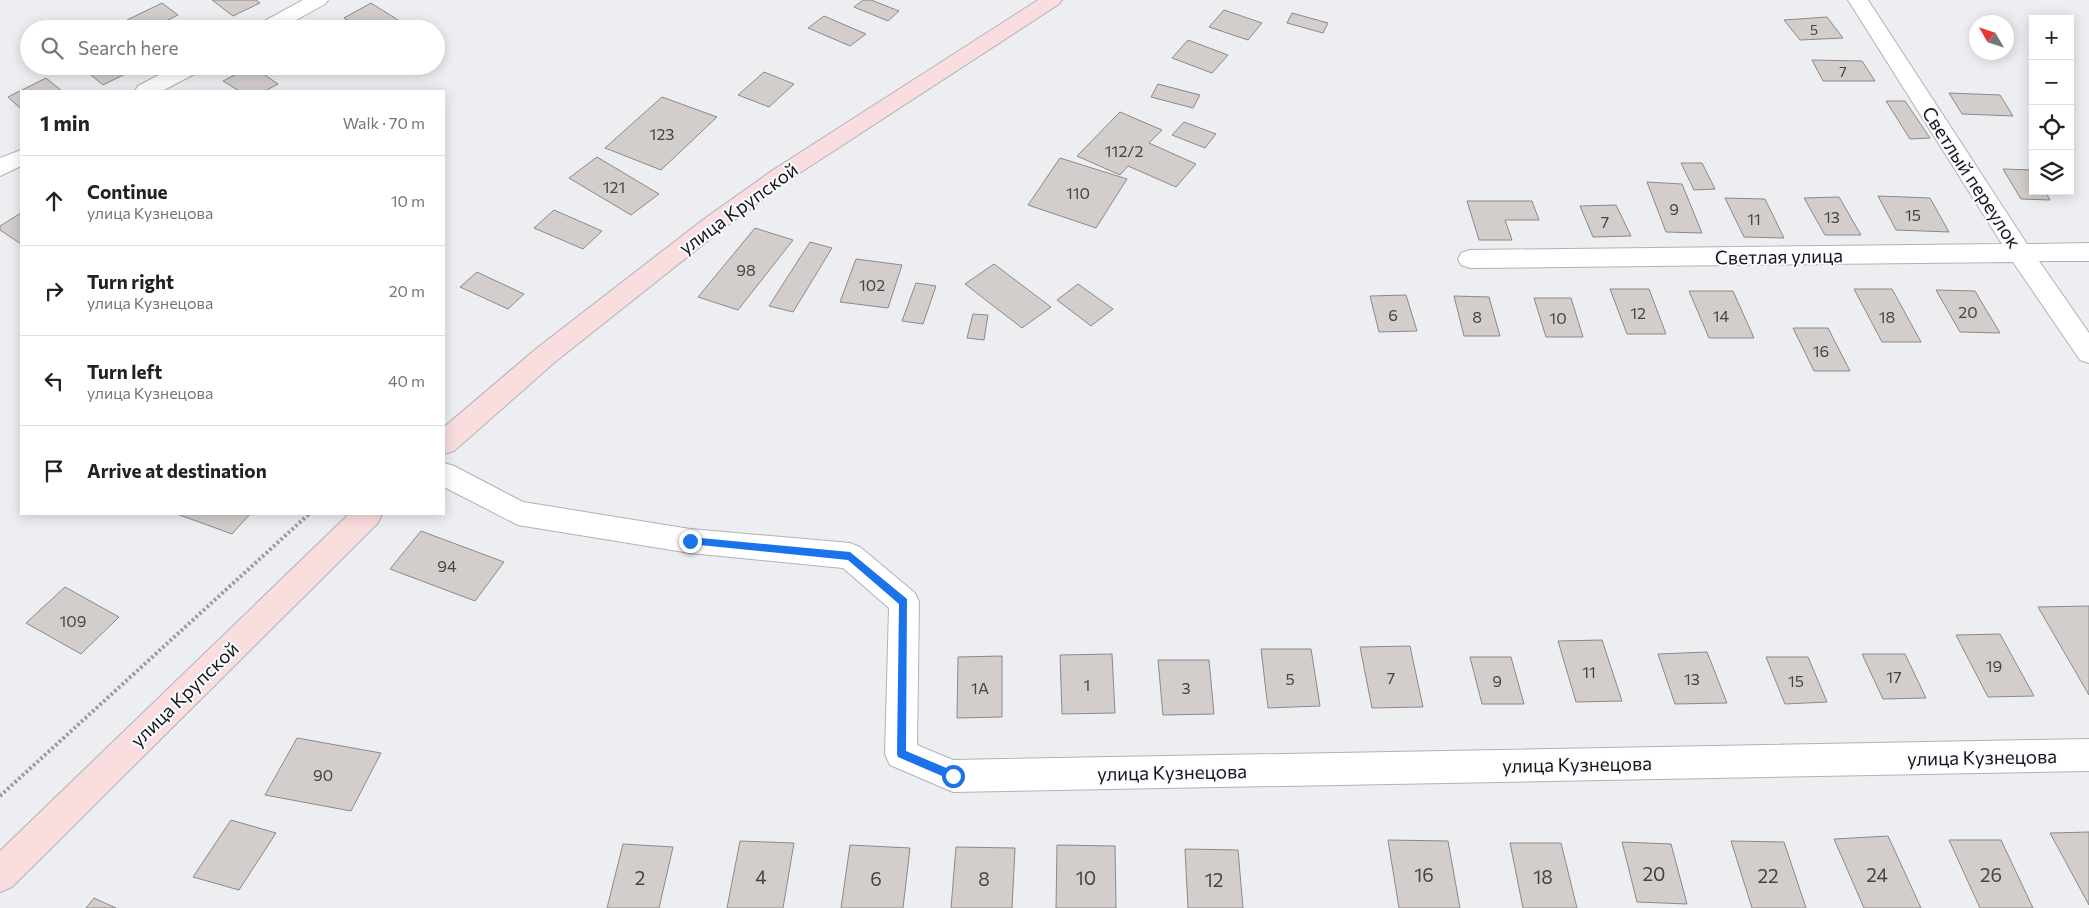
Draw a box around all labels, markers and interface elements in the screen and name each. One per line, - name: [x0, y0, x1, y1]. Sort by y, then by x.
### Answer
- north arrow: [1969, 15, 2014, 60]
- map controls: [2029, 15, 2074, 195]
- button: +: [2029, 15, 2074, 60]
- search box: [20, 20, 445, 75]
- house number: 5: [1810, 21, 1818, 38]
- icon: search: [38, 34, 66, 62]
- text: Search here: [78, 36, 178, 59]
- button: −: [2029, 60, 2074, 105]
- house number: 7: [1839, 63, 1847, 80]
- street label: Светлый переулок: [1918, 102, 2026, 252]
- button: locate: [2029, 105, 2074, 150]
- text: 1 min: [40, 110, 90, 135]
- text: Walk · 70 m: [343, 113, 425, 132]
- house number: 123: [650, 124, 674, 143]
- house number: 112/2: [1105, 141, 1143, 160]
- button: layers: [2029, 150, 2074, 195]
- street label: улица Крупской: [674, 157, 802, 259]
- house number: 121: [603, 177, 625, 196]
- text: Continue: [87, 180, 167, 203]
- house number: 110: [1066, 183, 1090, 202]
- icon: ahead: [40, 187, 68, 215]
- text: 10 m: [391, 191, 425, 210]
- house number: 9: [1669, 199, 1679, 218]
- text: улица Кузнецова: [87, 203, 213, 222]
- house number: 15: [1905, 205, 1921, 224]
- house number: 13: [1824, 207, 1840, 226]
- house number: 11: [1747, 209, 1761, 228]
- house number: 7: [1601, 212, 1609, 231]
- street label: Светлая улица: [1715, 243, 1843, 269]
- house number: 98: [736, 260, 756, 279]
- text: Turn right: [87, 270, 174, 293]
- house number: 102: [859, 275, 885, 294]
- icon: right: [40, 277, 68, 305]
- text: 20 m: [389, 281, 425, 300]
- text: улица Кузнецова: [87, 293, 213, 312]
- house number: 20: [1958, 302, 1978, 321]
- house number: 12: [1630, 303, 1646, 322]
- house number: 6: [1388, 305, 1398, 324]
- house number: 14: [1713, 306, 1730, 325]
- house number: 8: [1472, 307, 1482, 326]
- house number: 18: [1879, 307, 1895, 326]
- house number: 10: [1549, 308, 1567, 327]
- house number: 16: [1813, 341, 1829, 360]
- text: Turn left: [87, 360, 162, 383]
- icon: left: [40, 367, 68, 395]
- text: 40 m: [388, 371, 425, 390]
- text: улица Кузнецова: [87, 383, 213, 402]
- icon: arrive: [40, 457, 68, 485]
- text: Arrive at destination: [87, 459, 267, 482]
- route end: [679, 530, 702, 553]
- house number: 94: [437, 556, 457, 575]
- house number: 109: [60, 611, 87, 630]
- street label: улица Крупской: [125, 637, 243, 751]
- house number: 19: [1986, 656, 2002, 675]
- house number: 11: [1582, 662, 1596, 681]
- house number: 17: [1886, 667, 1902, 686]
- house number: 7: [1387, 668, 1395, 687]
- house number: 5: [1285, 669, 1295, 688]
- house number: 13: [1684, 669, 1700, 688]
- house number: 9: [1492, 671, 1502, 690]
- house number: 15: [1788, 671, 1804, 690]
- house number: 1: [1084, 675, 1090, 694]
- house number: 1А: [971, 678, 989, 697]
- house number: 3: [1181, 678, 1191, 697]
- street label: улица Кузнецова: [1907, 744, 2057, 770]
- street label: улица Кузнецова: [1502, 751, 1652, 777]
- street label: улица Кузнецова: [1097, 759, 1247, 785]
- house number: 90: [313, 765, 333, 784]
- route start: [942, 765, 965, 788]
- house number: 20: [1643, 862, 1665, 885]
- house number: 16: [1414, 863, 1434, 886]
- house number: 24: [1866, 863, 1888, 886]
- house number: 26: [1980, 863, 2002, 886]
- house number: 22: [1757, 864, 1779, 887]
- house number: 4: [755, 865, 767, 888]
- house number: 18: [1533, 865, 1553, 888]
- house number: 2: [635, 866, 645, 889]
- house number: 10: [1076, 866, 1096, 889]
- house number: 6: [870, 867, 882, 890]
- house number: 8: [978, 867, 990, 890]
- house number: 12: [1205, 868, 1223, 891]

